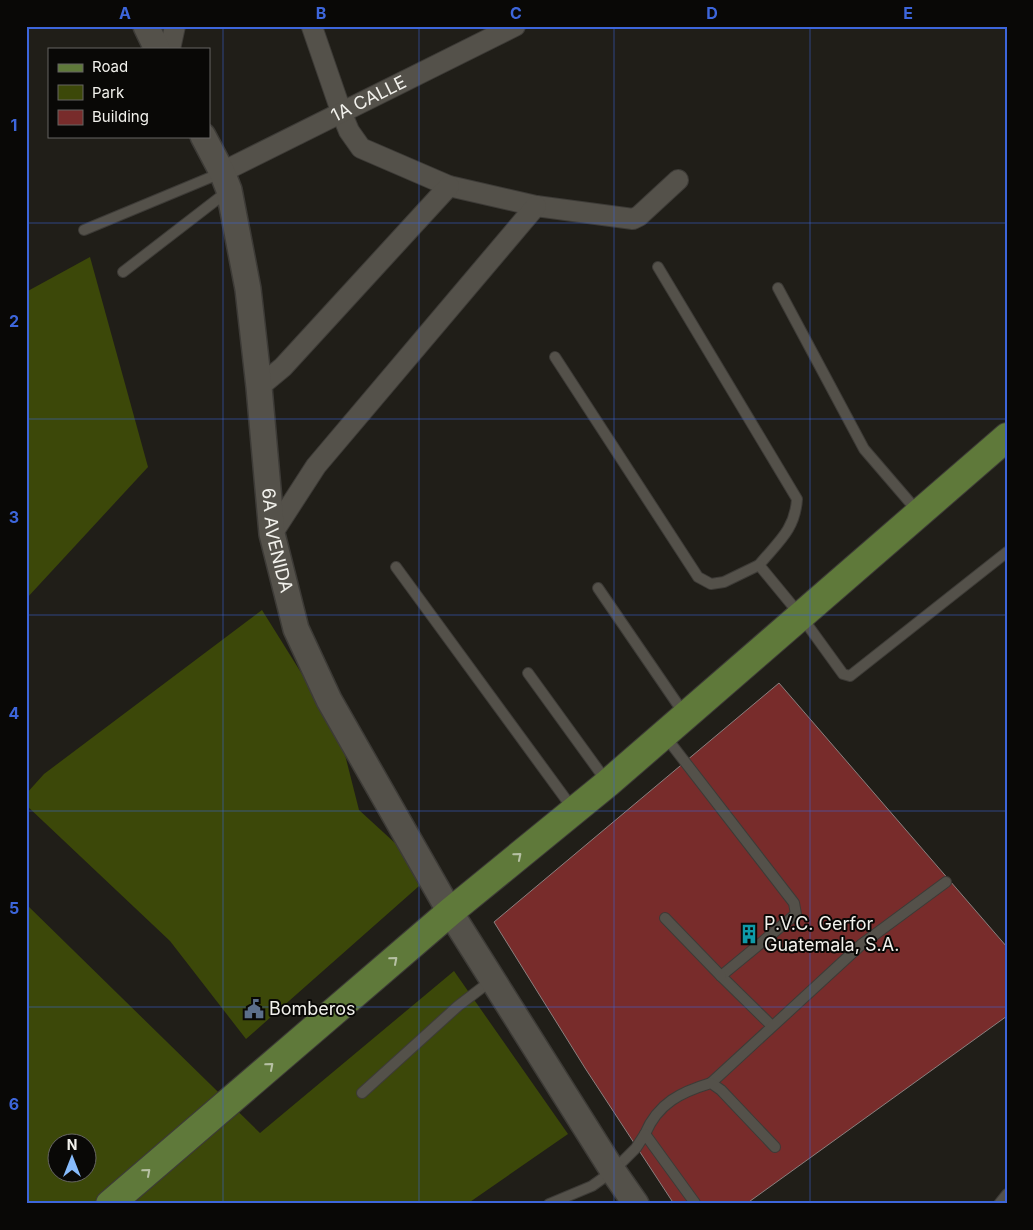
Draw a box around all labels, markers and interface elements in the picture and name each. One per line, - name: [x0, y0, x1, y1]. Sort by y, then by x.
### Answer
- text: A: [119, 3, 131, 23]
- text: B: [316, 3, 326, 23]
- text: C: [510, 3, 522, 23]
- text: D: [706, 3, 718, 23]
- text: E: [903, 3, 913, 23]
- legend: [48, 48, 210, 138]
- text: Road: [92, 57, 128, 76]
- street label: 1A CALLE: [328, 71, 410, 126]
- text: Park: [92, 83, 125, 102]
- text: Building: [92, 107, 149, 126]
- text: 1: [11, 115, 17, 135]
- text: 2: [9, 311, 19, 331]
- street label: 6A AVENIDA: [258, 487, 297, 595]
- text: 3: [9, 507, 19, 527]
- text: 4: [9, 703, 20, 723]
- one-way arrow: [512, 853, 521, 861]
- text: 5: [9, 898, 19, 918]
- place label: P.V.C. Gerfor Guatemala, S.A.: [764, 913, 899, 955]
- building icon: P.V.C. Gerfor Guatemala, S.A.: [738, 923, 760, 945]
- one-way arrow: [388, 957, 397, 966]
- public building icon: Bomberos: [243, 998, 265, 1020]
- place label: Bomberos: [269, 998, 356, 1019]
- one-way arrow: [265, 1063, 274, 1072]
- text: 6: [9, 1094, 19, 1114]
- north arrow: [48, 1132, 98, 1182]
- text: N: [67, 1136, 77, 1153]
- one-way arrow: [141, 1169, 150, 1178]

